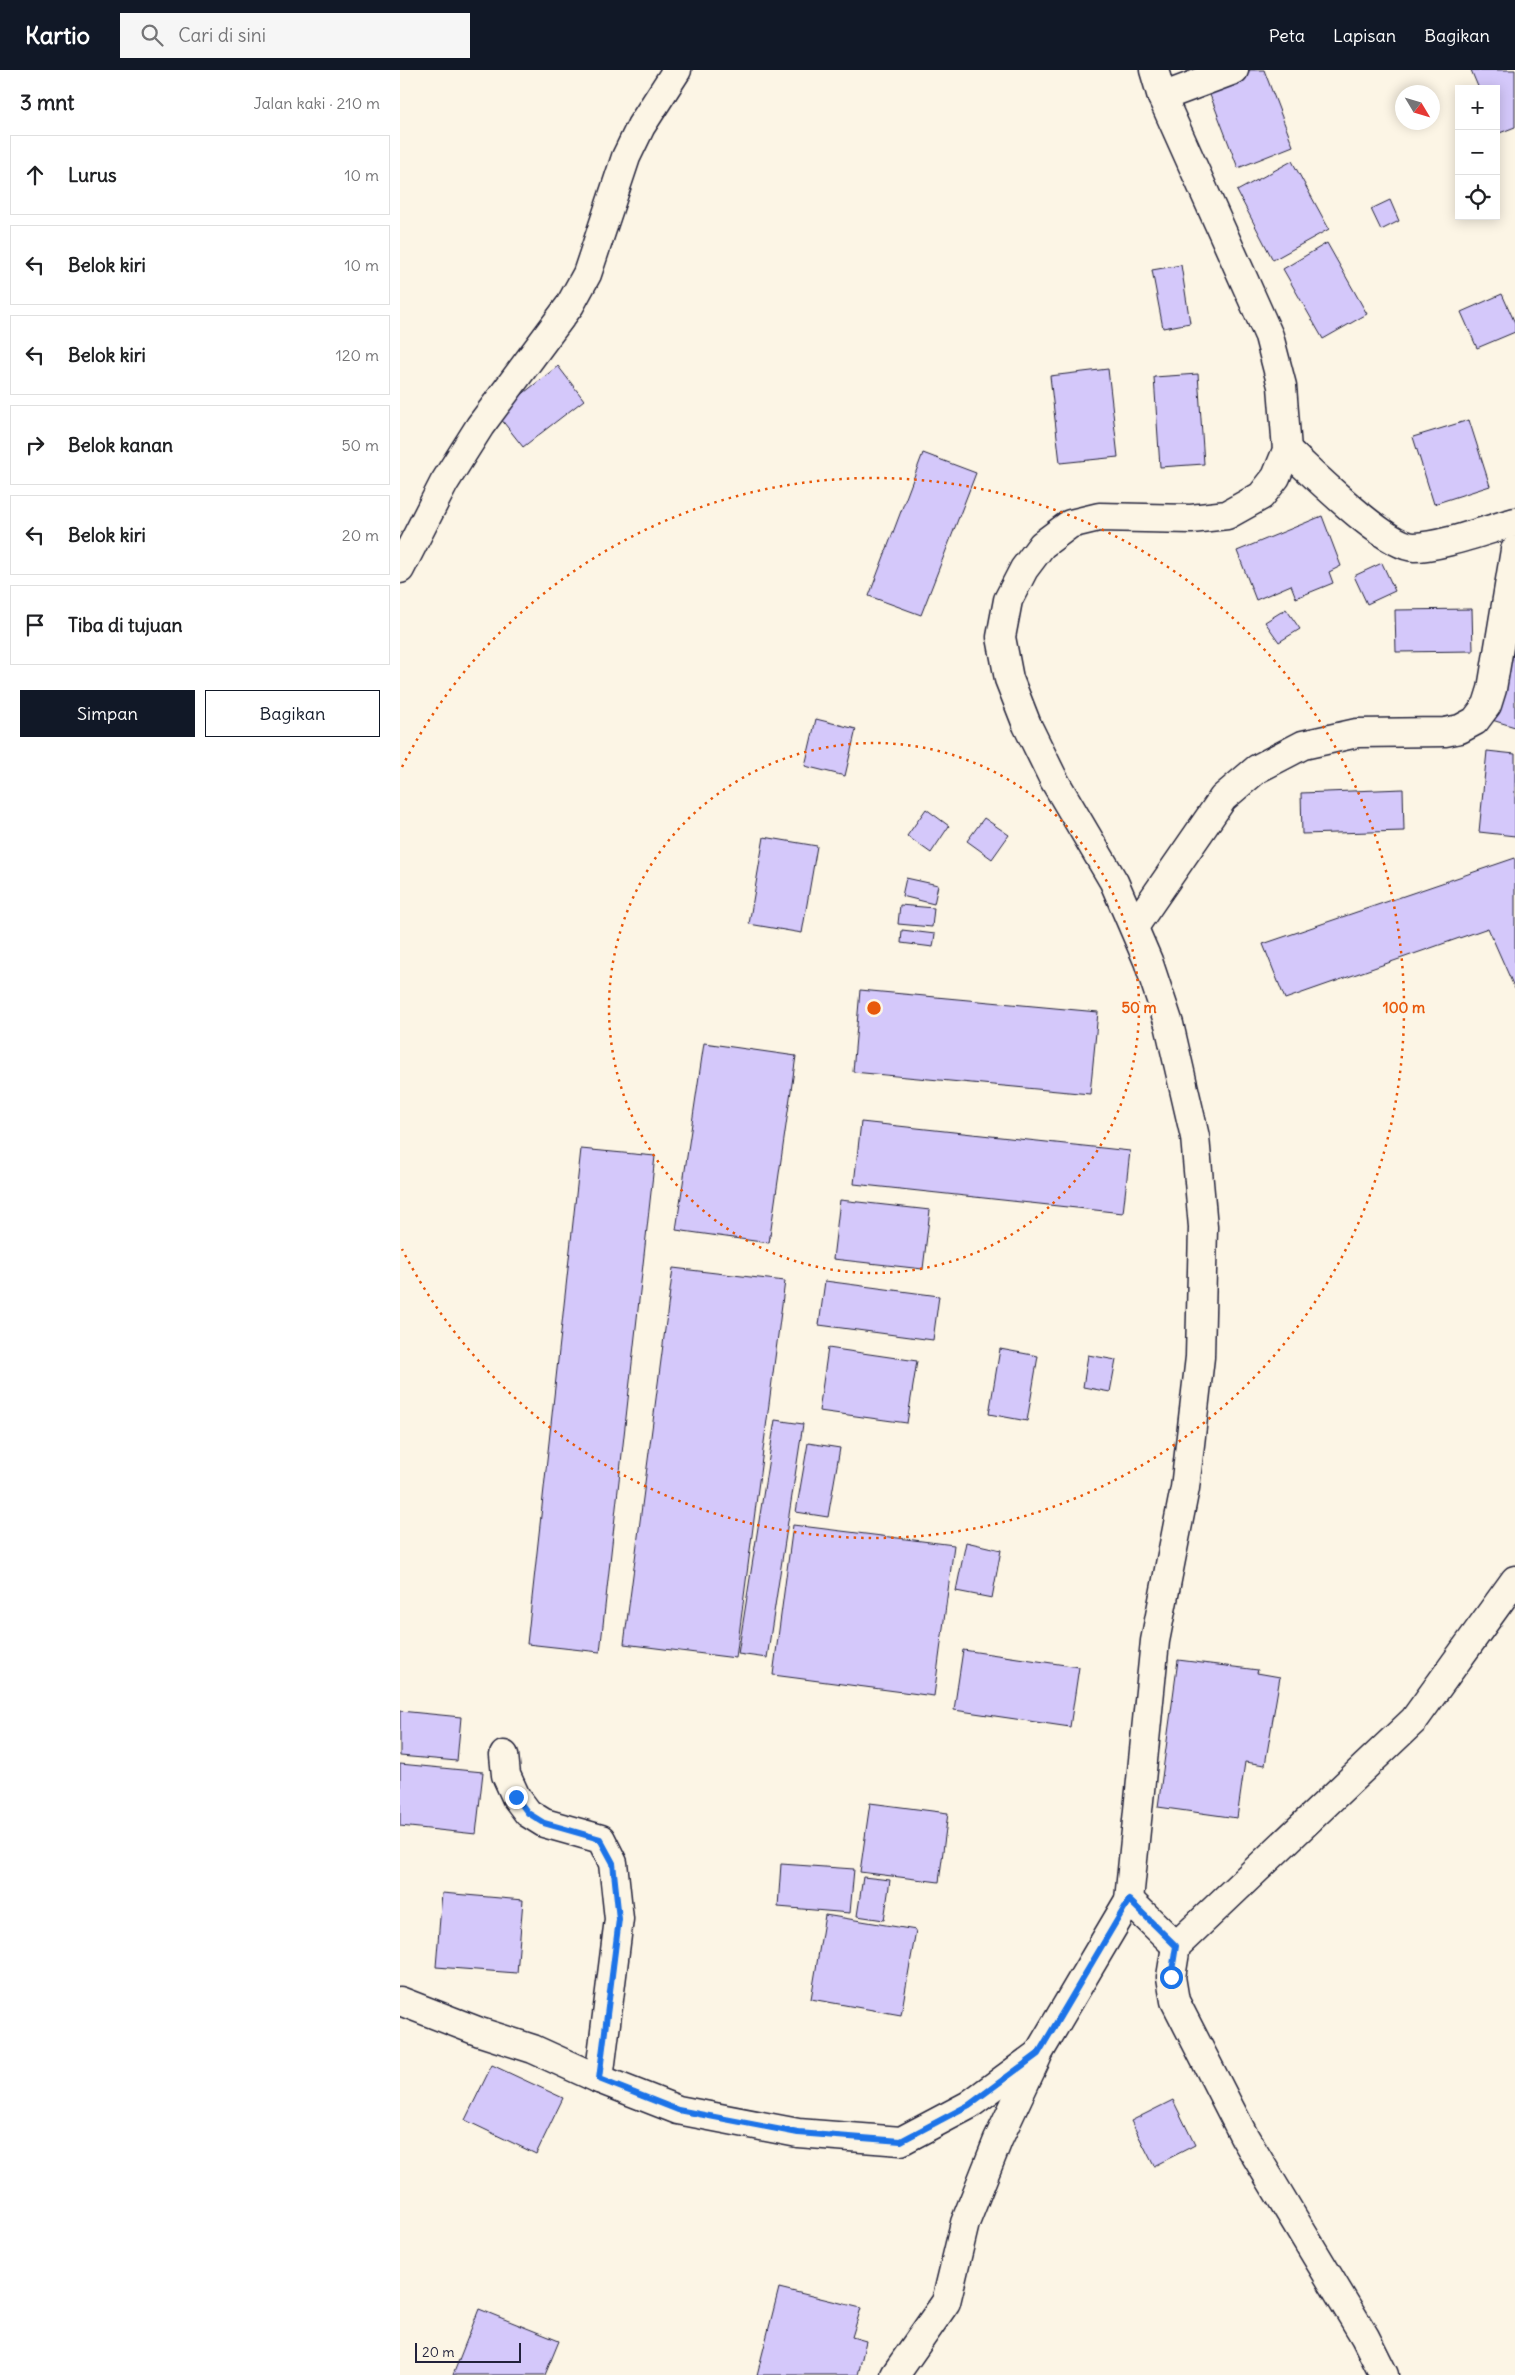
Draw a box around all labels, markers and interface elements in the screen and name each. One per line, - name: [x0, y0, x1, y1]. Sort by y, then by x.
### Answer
- search box: [120, 13, 470, 58]
- text: Kartio: [25, 20, 90, 50]
- icon: search: [138, 21, 166, 49]
- text: Cari di sini: [178, 23, 266, 47]
- text: Peta: [1269, 24, 1305, 47]
- text: Lapisan: [1333, 24, 1396, 47]
- text: Bagikan: [1424, 24, 1490, 47]
- north arrow: [1395, 85, 1440, 130]
- map controls: [1455, 85, 1500, 220]
- button: +: [1455, 85, 1500, 130]
- text: 3 mnt: [20, 89, 74, 116]
- text: Jalan kaki · 210 m: [253, 93, 380, 113]
- button: −: [1455, 130, 1500, 175]
- icon: ahead: [21, 161, 49, 189]
- text: Lurus: [68, 163, 117, 187]
- text: 10 m: [344, 165, 379, 185]
- button: locate: [1455, 175, 1500, 220]
- icon: left: [21, 251, 49, 279]
- text: Belok kiri: [68, 253, 146, 277]
- text: 10 m: [344, 255, 379, 275]
- icon: left: [21, 341, 49, 369]
- text: Belok kiri: [68, 343, 146, 367]
- text: 120 m: [336, 345, 379, 365]
- icon: right: [21, 431, 49, 459]
- text: Belok kanan: [68, 433, 173, 457]
- text: 50 m: [341, 435, 379, 455]
- icon: left: [21, 521, 49, 549]
- text: Belok kiri: [68, 523, 146, 547]
- text: 20 m: [342, 525, 379, 545]
- icon: arrive: [21, 611, 49, 639]
- text: Tiba di tujuan: [68, 613, 183, 637]
- button: Simpan: [20, 690, 195, 737]
- button: Bagikan: [205, 690, 380, 737]
- text: 50 m: [1121, 998, 1157, 1017]
- text: 100 m: [1383, 998, 1425, 1017]
- centre of rings: [865, 999, 883, 1017]
- route end: [505, 1786, 528, 1809]
- route start: [1160, 1966, 1183, 1989]
- scale bar: [415, 2340, 521, 2363]
- text: 20 m: [422, 2343, 455, 2361]

